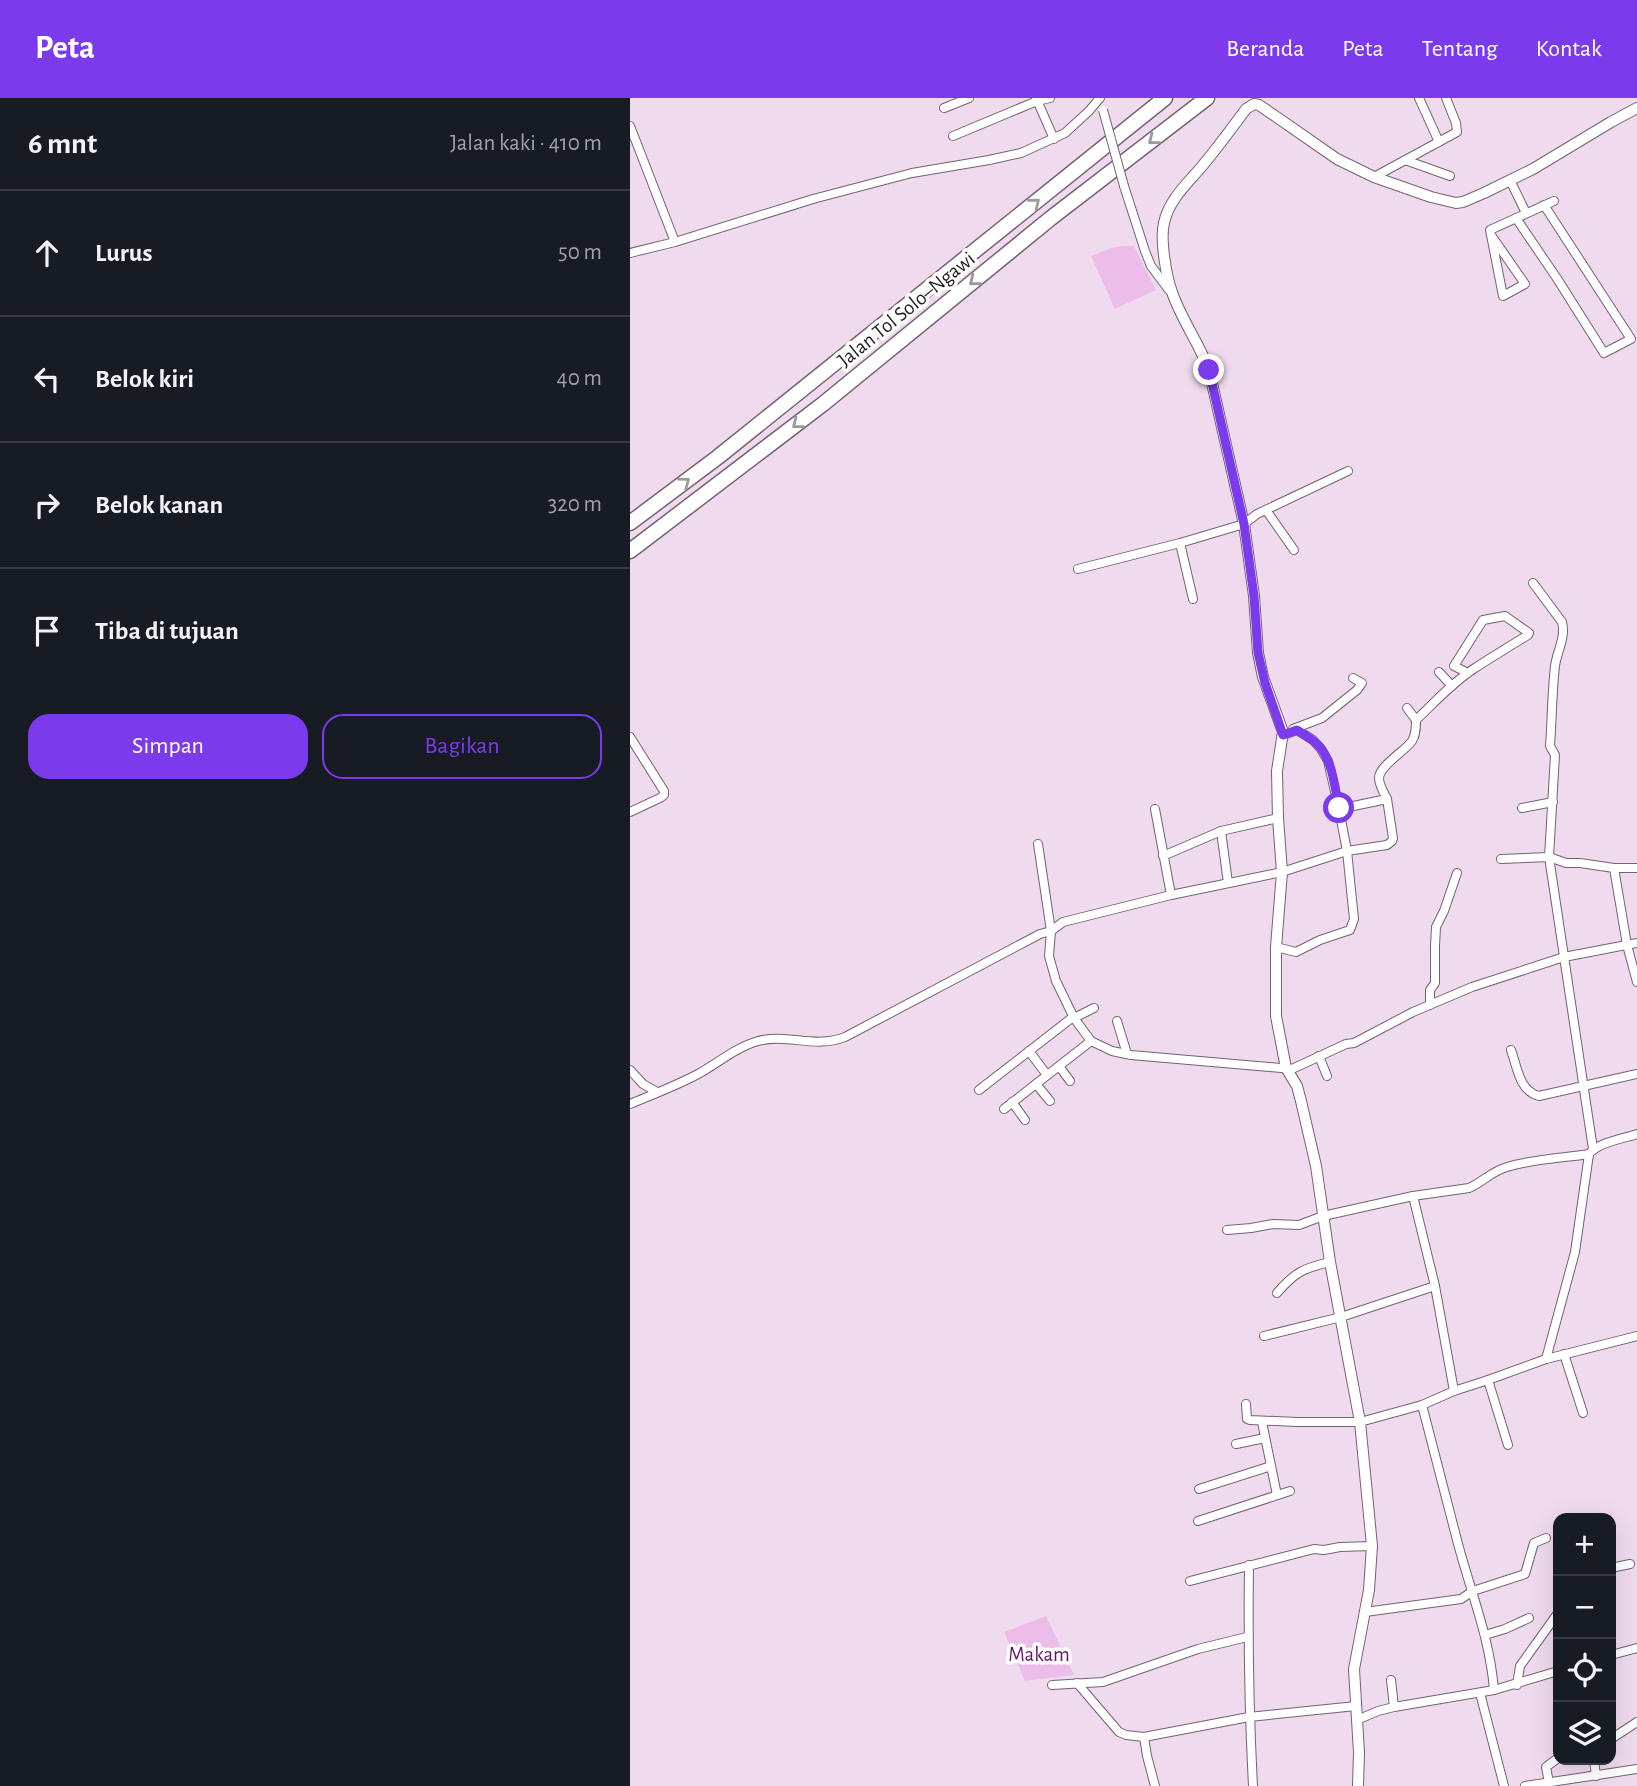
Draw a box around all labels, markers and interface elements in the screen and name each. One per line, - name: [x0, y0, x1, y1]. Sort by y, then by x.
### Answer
- text: Peta: [35, 32, 95, 65]
- text: Beranda: [1226, 37, 1304, 61]
- text: Peta: [1342, 37, 1384, 61]
- text: Tentang: [1422, 37, 1498, 61]
- text: Kontak: [1536, 37, 1602, 61]
- text: 6 mnt: [28, 129, 97, 159]
- one-way arrow: [1148, 131, 1160, 144]
- text: Jalan kaki · 410 m: [450, 132, 602, 155]
- one-way arrow: [1027, 198, 1039, 211]
- icon: ahead: [28, 234, 66, 272]
- text: Lurus: [95, 240, 152, 266]
- text: 50 m: [558, 241, 602, 264]
- street label: Jalan Tol Solo–Ngawi: [834, 248, 979, 371]
- one-way arrow: [970, 273, 983, 285]
- route end: [1193, 354, 1224, 385]
- icon: left: [28, 360, 66, 398]
- text: Belok kiri: [95, 366, 194, 392]
- text: 40 m: [557, 367, 602, 390]
- one-way arrow: [792, 415, 805, 428]
- one-way arrow: [677, 478, 689, 490]
- icon: right: [28, 486, 66, 524]
- text: Belok kanan: [95, 492, 223, 518]
- text: 320 m: [548, 493, 602, 516]
- icon: arrive: [28, 612, 66, 650]
- text: Tiba di tujuan: [95, 618, 239, 644]
- button: Simpan: [28, 714, 308, 779]
- button: Bagikan: [322, 714, 602, 779]
- route start: [1323, 792, 1354, 823]
- map controls: [1553, 1513, 1616, 1765]
- button: +: [1553, 1513, 1616, 1576]
- button: −: [1553, 1576, 1616, 1639]
- button: locate: [1553, 1639, 1616, 1702]
- park label: Makam: [1008, 1644, 1070, 1665]
- button: layers: [1553, 1702, 1616, 1765]

